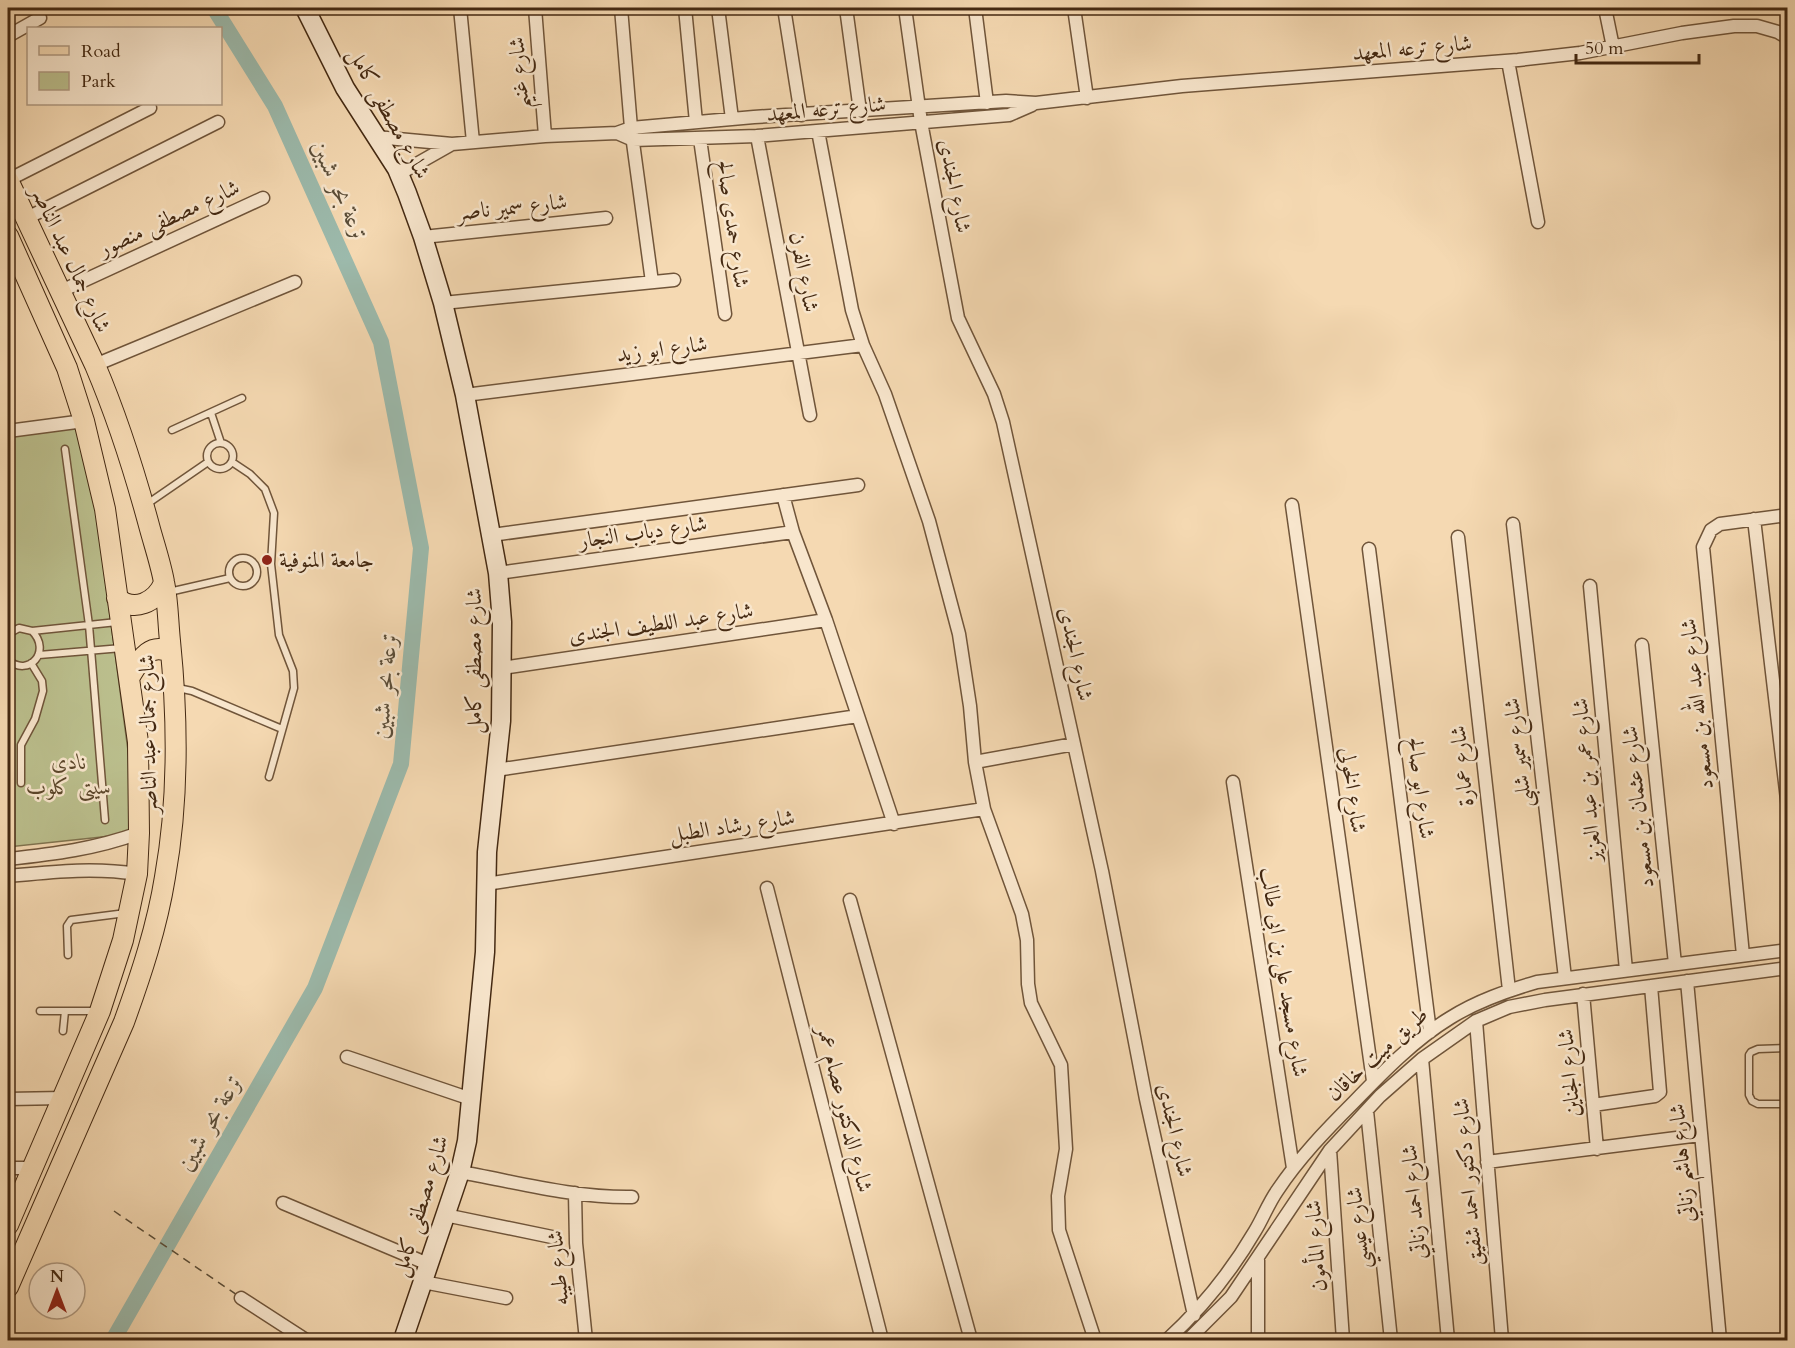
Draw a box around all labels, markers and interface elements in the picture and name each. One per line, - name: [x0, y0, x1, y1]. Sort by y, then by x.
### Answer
- legend: [27, 27, 222, 105]
- scale bar: [1576, 27, 1699, 65]
- street label: شارع ترعه المعهد: [1351, 28, 1473, 71]
- street label: شارع غنيم: [502, 35, 542, 110]
- text: 50 m: [1585, 36, 1624, 61]
- text: Road: [81, 39, 121, 64]
- street label: شارع مصطفى كامل: [338, 42, 438, 186]
- text: Park: [81, 69, 116, 94]
- street label: شارع ترعه المعهد: [765, 89, 887, 132]
- water label: ترعة بحر شبين: [303, 135, 377, 247]
- street label: شارع الجندى: [928, 136, 979, 236]
- street label: شارع حمدى صالح: [705, 158, 757, 291]
- street label: شارع مصطفى منصور: [92, 172, 246, 267]
- street label: شارع جمال عبد الناصر: [20, 179, 118, 339]
- street label: شارع سمير ناصر: [453, 186, 569, 231]
- street label: شارع الفرن: [779, 229, 826, 315]
- street label: شارع ابو زيد: [615, 329, 710, 372]
- street label: شارع دياب النجار: [575, 508, 709, 559]
- place label: جامعة المنوفية: [279, 545, 374, 575]
- marker: جامعة المنوفية: [260, 553, 274, 567]
- street label: شارع مصطفى كامل: [459, 588, 492, 734]
- street label: شارع عبد اللطيف الجندى: [567, 595, 756, 654]
- street label: شارع الجندى: [1048, 604, 1101, 704]
- street label: شارع عبد الله بن مسعود: [1670, 617, 1724, 791]
- water label: ترعة بحر شبين: [364, 630, 406, 740]
- street label: شارع جمال عبد الناصر: [132, 654, 167, 816]
- street label: شارع سمير شلبى: [1496, 696, 1543, 810]
- street label: شارع عمر بن عبد العزيز: [1565, 697, 1612, 865]
- street label: شارع عمارة: [1443, 724, 1484, 808]
- street label: شارع عثمان بن مسعود: [1615, 724, 1664, 889]
- street label: شارع ابو صالح: [1396, 735, 1442, 841]
- street label: شارع الخولى: [1329, 745, 1374, 835]
- park label: نادى سيتى كلوب: [26, 747, 112, 802]
- street label: شارع رشاد الطبل: [667, 802, 797, 853]
- street label: شارع مسجد على بن ابى طالب: [1250, 865, 1315, 1080]
- street label: طريق ميت خاقان: [1319, 1000, 1435, 1108]
- street label: شارع الدكتور عصام عمر: [805, 1021, 880, 1197]
- street label: شارع الجناين: [1550, 1027, 1591, 1118]
- water label: ترعة بحر شبين: [169, 1067, 251, 1177]
- street label: شارع الجندى: [1147, 1080, 1200, 1180]
- street label: شارع دكتور احمد شفيق: [1446, 1097, 1493, 1267]
- street label: شارع هاشم زناتي: [1662, 1102, 1708, 1224]
- street label: شارع مصطفى كامل: [384, 1132, 459, 1281]
- street label: شارع احمد زناتي: [1394, 1143, 1437, 1261]
- street label: شارع عيسي: [1339, 1185, 1382, 1271]
- street label: شارع المأمون: [1297, 1199, 1337, 1293]
- street label: شارع طيبه: [540, 1229, 579, 1307]
- north arrow: [27, 1261, 87, 1321]
- text: N: [50, 1266, 64, 1288]

